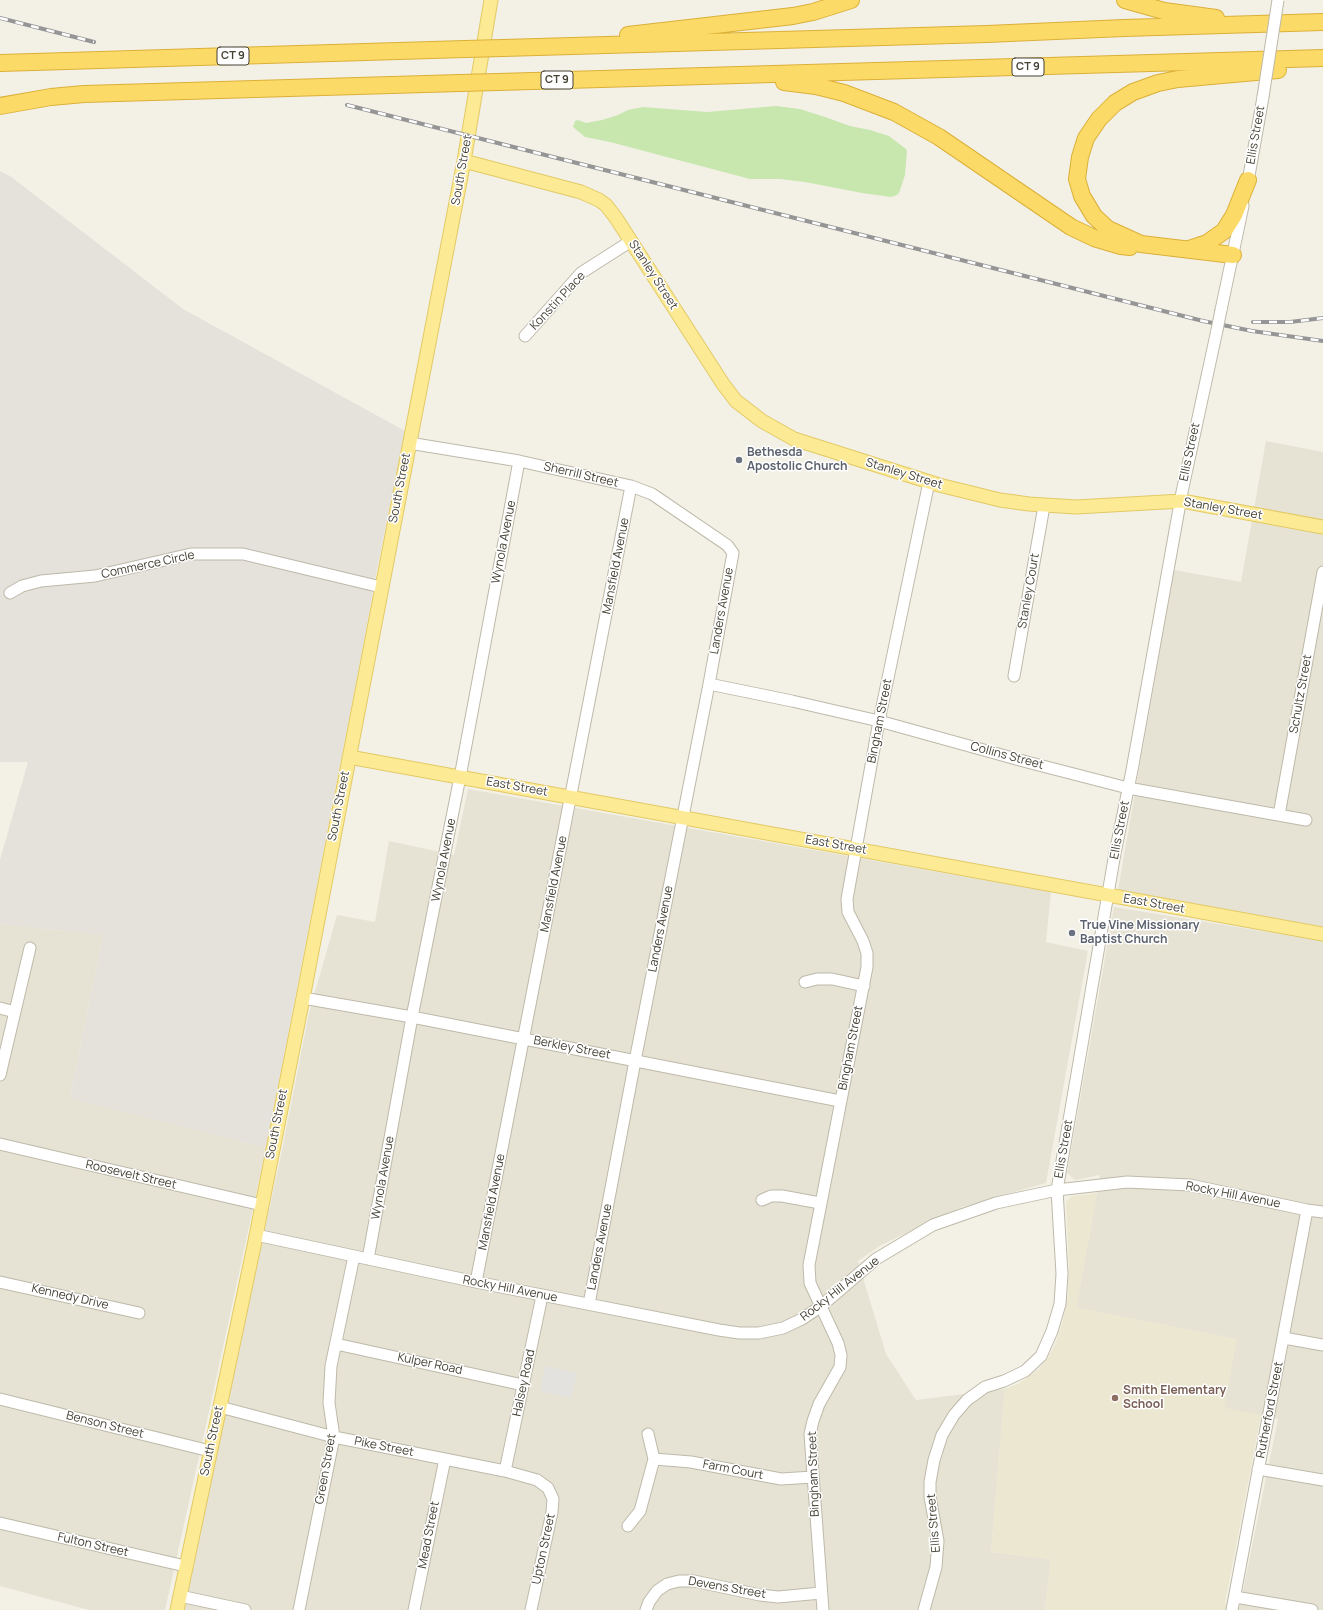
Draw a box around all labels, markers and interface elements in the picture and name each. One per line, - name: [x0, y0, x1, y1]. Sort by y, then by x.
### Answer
- road number: CT 9: [217, 47, 249, 65]
- road number: CT 9: [1012, 58, 1044, 76]
- road number: CT 9: [541, 71, 573, 89]
- street label: Ellis Street: [1244, 105, 1268, 165]
- street label: South Street: [449, 134, 475, 206]
- street label: Stanley Street: [625, 238, 681, 312]
- street label: Konstin Place: [527, 269, 589, 333]
- street label: Ellis Street: [1177, 422, 1203, 482]
- place label: Bethesda Apostolic Church: [747, 446, 847, 474]
- street label: South Street: [386, 452, 414, 524]
- marker: Bethesda Apostolic Church: [734, 455, 744, 465]
- street label: Stanley Street: [864, 455, 944, 493]
- street label: Sherrill Street: [542, 459, 620, 491]
- street label: Stanley Street: [1183, 495, 1263, 523]
- street label: Wynola Avenue: [489, 499, 519, 585]
- street label: Mansfield Avenue: [600, 517, 632, 615]
- street label: Commerce Circle: [100, 548, 196, 582]
- street label: Stanley Court: [1015, 552, 1043, 630]
- street label: Landers Avenue: [707, 566, 737, 656]
- street label: Schultz Street: [1287, 653, 1315, 735]
- street label: Bingham Street: [865, 677, 895, 765]
- street label: Collins Street: [969, 739, 1045, 773]
- street label: South Street: [325, 770, 353, 842]
- street label: East Street: [485, 775, 549, 799]
- street label: Ellis Street: [1107, 800, 1133, 860]
- street label: Wynola Avenue: [429, 817, 459, 903]
- street label: East Street: [804, 833, 868, 857]
- street label: Mansfield Avenue: [538, 835, 570, 933]
- street label: Landers Avenue: [646, 884, 676, 974]
- street label: East Street: [1122, 892, 1186, 916]
- place label: True Vine Missionary Baptist Church: [1080, 919, 1200, 947]
- marker: True Vine Missionary Baptist Church: [1067, 928, 1077, 938]
- street label: Bingham Street: [836, 1004, 866, 1092]
- street label: Berkley Street: [532, 1033, 612, 1063]
- street label: South Street: [263, 1088, 291, 1160]
- street label: Ellis Street: [1052, 1119, 1076, 1179]
- street label: Wynola Avenue: [369, 1135, 397, 1221]
- street label: Mansfield Avenue: [476, 1153, 508, 1251]
- street label: Roosevelt Street: [84, 1158, 178, 1192]
- street label: Rocky Hill Avenue: [1184, 1179, 1282, 1211]
- street label: Landers Avenue: [585, 1202, 615, 1292]
- street label: Rocky Hill Avenue: [798, 1254, 882, 1324]
- street label: Rocky Hill Avenue: [461, 1273, 559, 1305]
- street label: Kennedy Drive: [30, 1281, 110, 1313]
- street label: Halsey Road: [510, 1348, 538, 1418]
- street label: Kulper Road: [396, 1350, 464, 1378]
- street label: Rutherford Street: [1254, 1361, 1286, 1459]
- place label: Smith Elementary School: [1123, 1384, 1226, 1412]
- marker: Smith Elementary School: [1110, 1393, 1120, 1403]
- street label: South Street: [198, 1405, 226, 1477]
- street label: Benson Street: [65, 1408, 145, 1442]
- street label: Bingham Street: [805, 1431, 823, 1517]
- street label: Green Street: [313, 1433, 339, 1505]
- street label: Pike Street: [353, 1434, 415, 1460]
- street label: Farm Court: [702, 1457, 764, 1483]
- street label: Ellis Street: [924, 1493, 944, 1553]
- street label: Mead Street: [415, 1500, 443, 1570]
- street label: Upton Street: [529, 1512, 559, 1586]
- street label: Fulton Street: [56, 1530, 130, 1560]
- street label: Devens Street: [687, 1574, 767, 1602]

